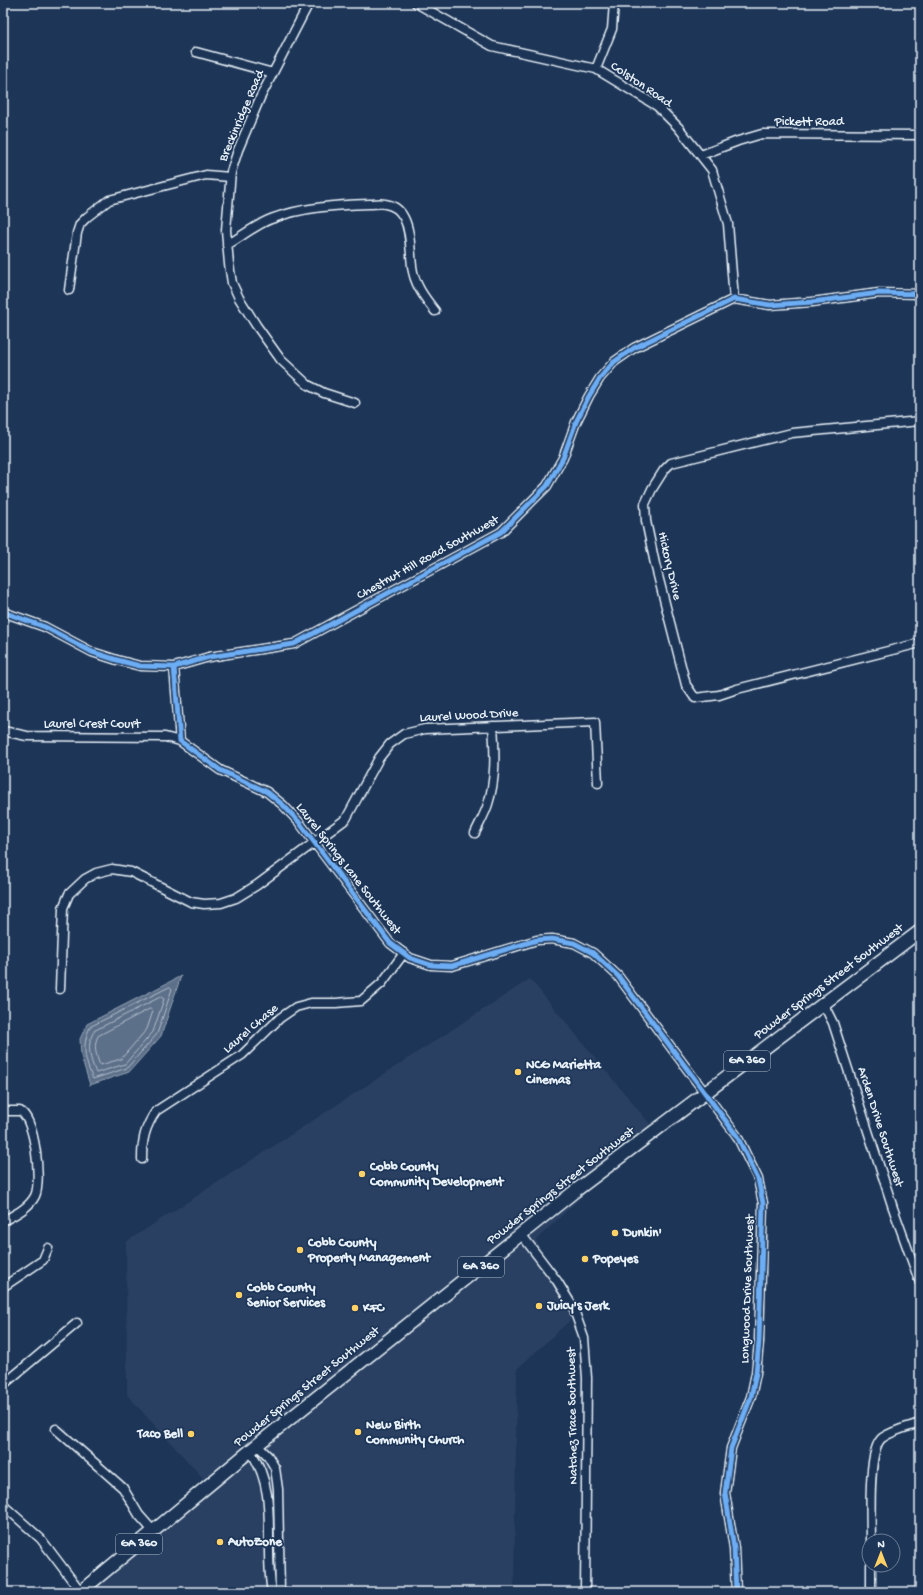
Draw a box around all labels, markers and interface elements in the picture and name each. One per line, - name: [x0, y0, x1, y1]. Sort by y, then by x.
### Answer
- street label: Colston Road: [607, 59, 676, 112]
- street label: Breckinridge Road: [216, 67, 269, 165]
- street label: Pickett Road: [774, 115, 845, 130]
- street label: Chestnut Hill Road Southwest: [354, 512, 503, 603]
- street label: Hickory Drive: [654, 530, 684, 602]
- street label: Laurel Wood Drive: [419, 706, 519, 726]
- street label: Laurel Crest Court: [44, 717, 142, 732]
- street label: Laurel Springs Lane Southwest: [292, 800, 405, 939]
- street label: Powder Springs Street Southwest: [751, 920, 908, 1044]
- street label: Laurel Chase: [220, 1001, 282, 1057]
- road number: GA 360: [724, 1051, 770, 1071]
- place label: NCG Marietta Cinemas: [525, 1058, 602, 1088]
- street label: Arden Drive Southwest: [854, 1065, 907, 1191]
- marker: NCG Marietta Cinemas: [513, 1067, 523, 1077]
- street label: Powder Springs Street Southwest: [483, 1123, 639, 1249]
- place label: Cobb County Community Development: [369, 1160, 505, 1191]
- marker: Cobb County Community Development: [357, 1169, 367, 1179]
- street label: Longwood Drive Southwest: [738, 1213, 758, 1364]
- place label: Dunkin': [622, 1226, 662, 1241]
- marker: Dunkin': [610, 1228, 620, 1238]
- place label: Cobb County Property Management: [307, 1236, 432, 1267]
- marker: Cobb County Property Management: [295, 1245, 305, 1255]
- place label: Popeyes: [592, 1252, 639, 1268]
- marker: Popeyes: [580, 1254, 590, 1264]
- road number: GA 360: [458, 1257, 504, 1277]
- place label: Cobb County Senior Services: [246, 1281, 326, 1311]
- marker: Cobb County Senior Services: [234, 1290, 244, 1300]
- place label: Juicy's Jerk: [546, 1299, 611, 1314]
- place label: KFC: [362, 1301, 386, 1316]
- marker: Juicy's Jerk: [534, 1301, 544, 1311]
- marker: KFC: [350, 1303, 360, 1313]
- street label: Powder Springs Street Southwest: [230, 1323, 384, 1451]
- street label: Natchez Trace Southwest: [564, 1346, 582, 1485]
- place label: New Birth Community Church: [365, 1418, 464, 1448]
- place label: Taco Bell: [136, 1427, 183, 1442]
- marker: New Birth Community Church: [353, 1427, 363, 1437]
- marker: Taco Bell: [186, 1429, 196, 1439]
- north arrow: [861, 1533, 901, 1573]
- road number: GA 360: [116, 1534, 162, 1554]
- place label: AutoZone: [227, 1535, 283, 1550]
- marker: AutoZone: [215, 1537, 225, 1547]
- text: N: [877, 1539, 885, 1551]

